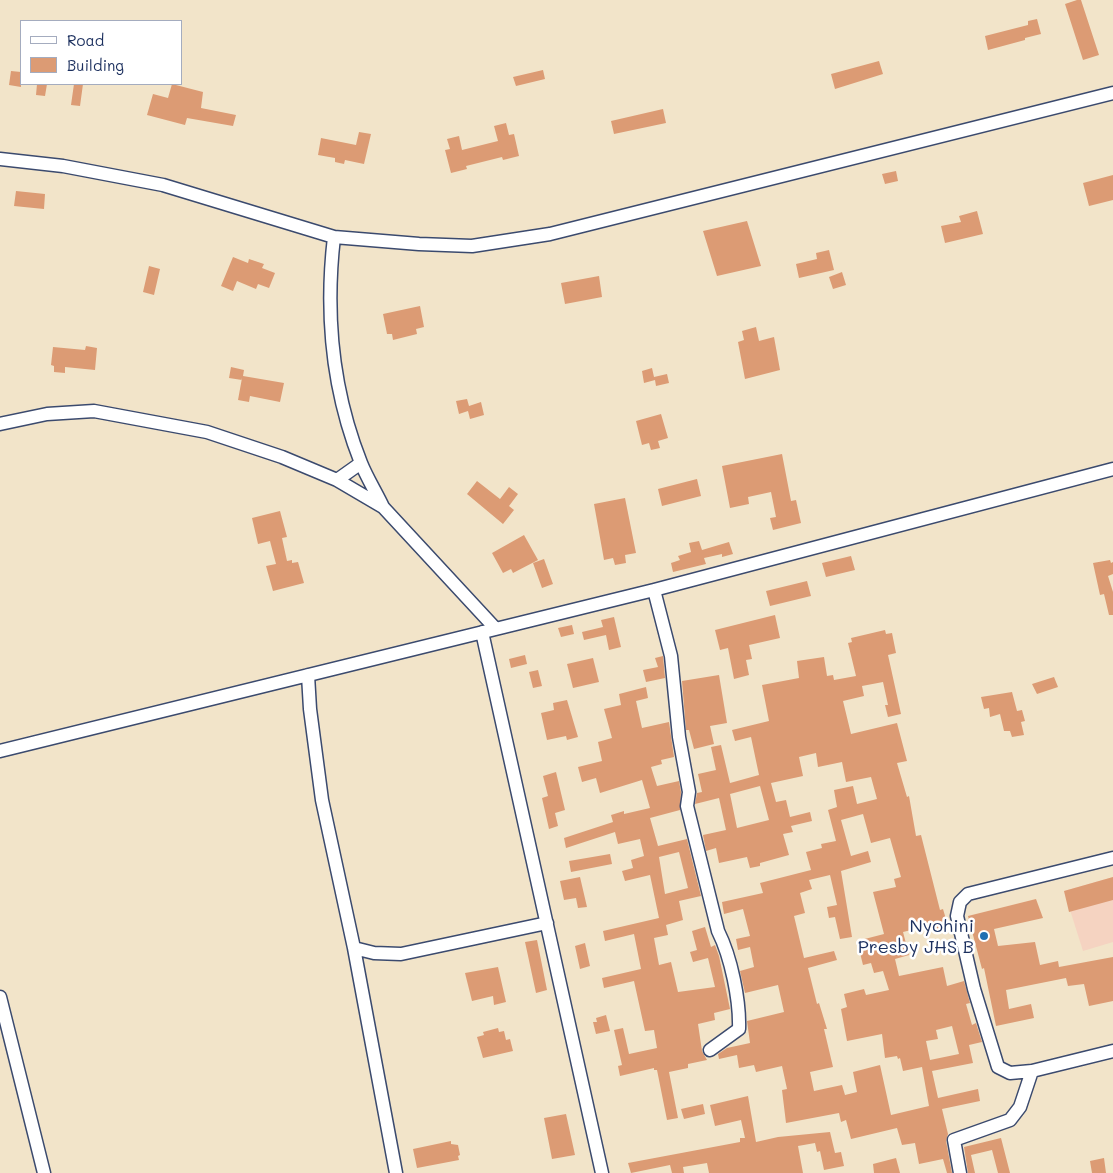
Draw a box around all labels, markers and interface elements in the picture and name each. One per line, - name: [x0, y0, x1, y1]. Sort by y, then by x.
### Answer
- legend: [20, 20, 182, 85]
- text: Road: [67, 30, 104, 50]
- text: Building: [67, 55, 124, 75]
- place label: Nyohini Presby JHS B: [858, 915, 974, 958]
- marker: Nyohini Presby JHS B: [978, 930, 990, 942]

